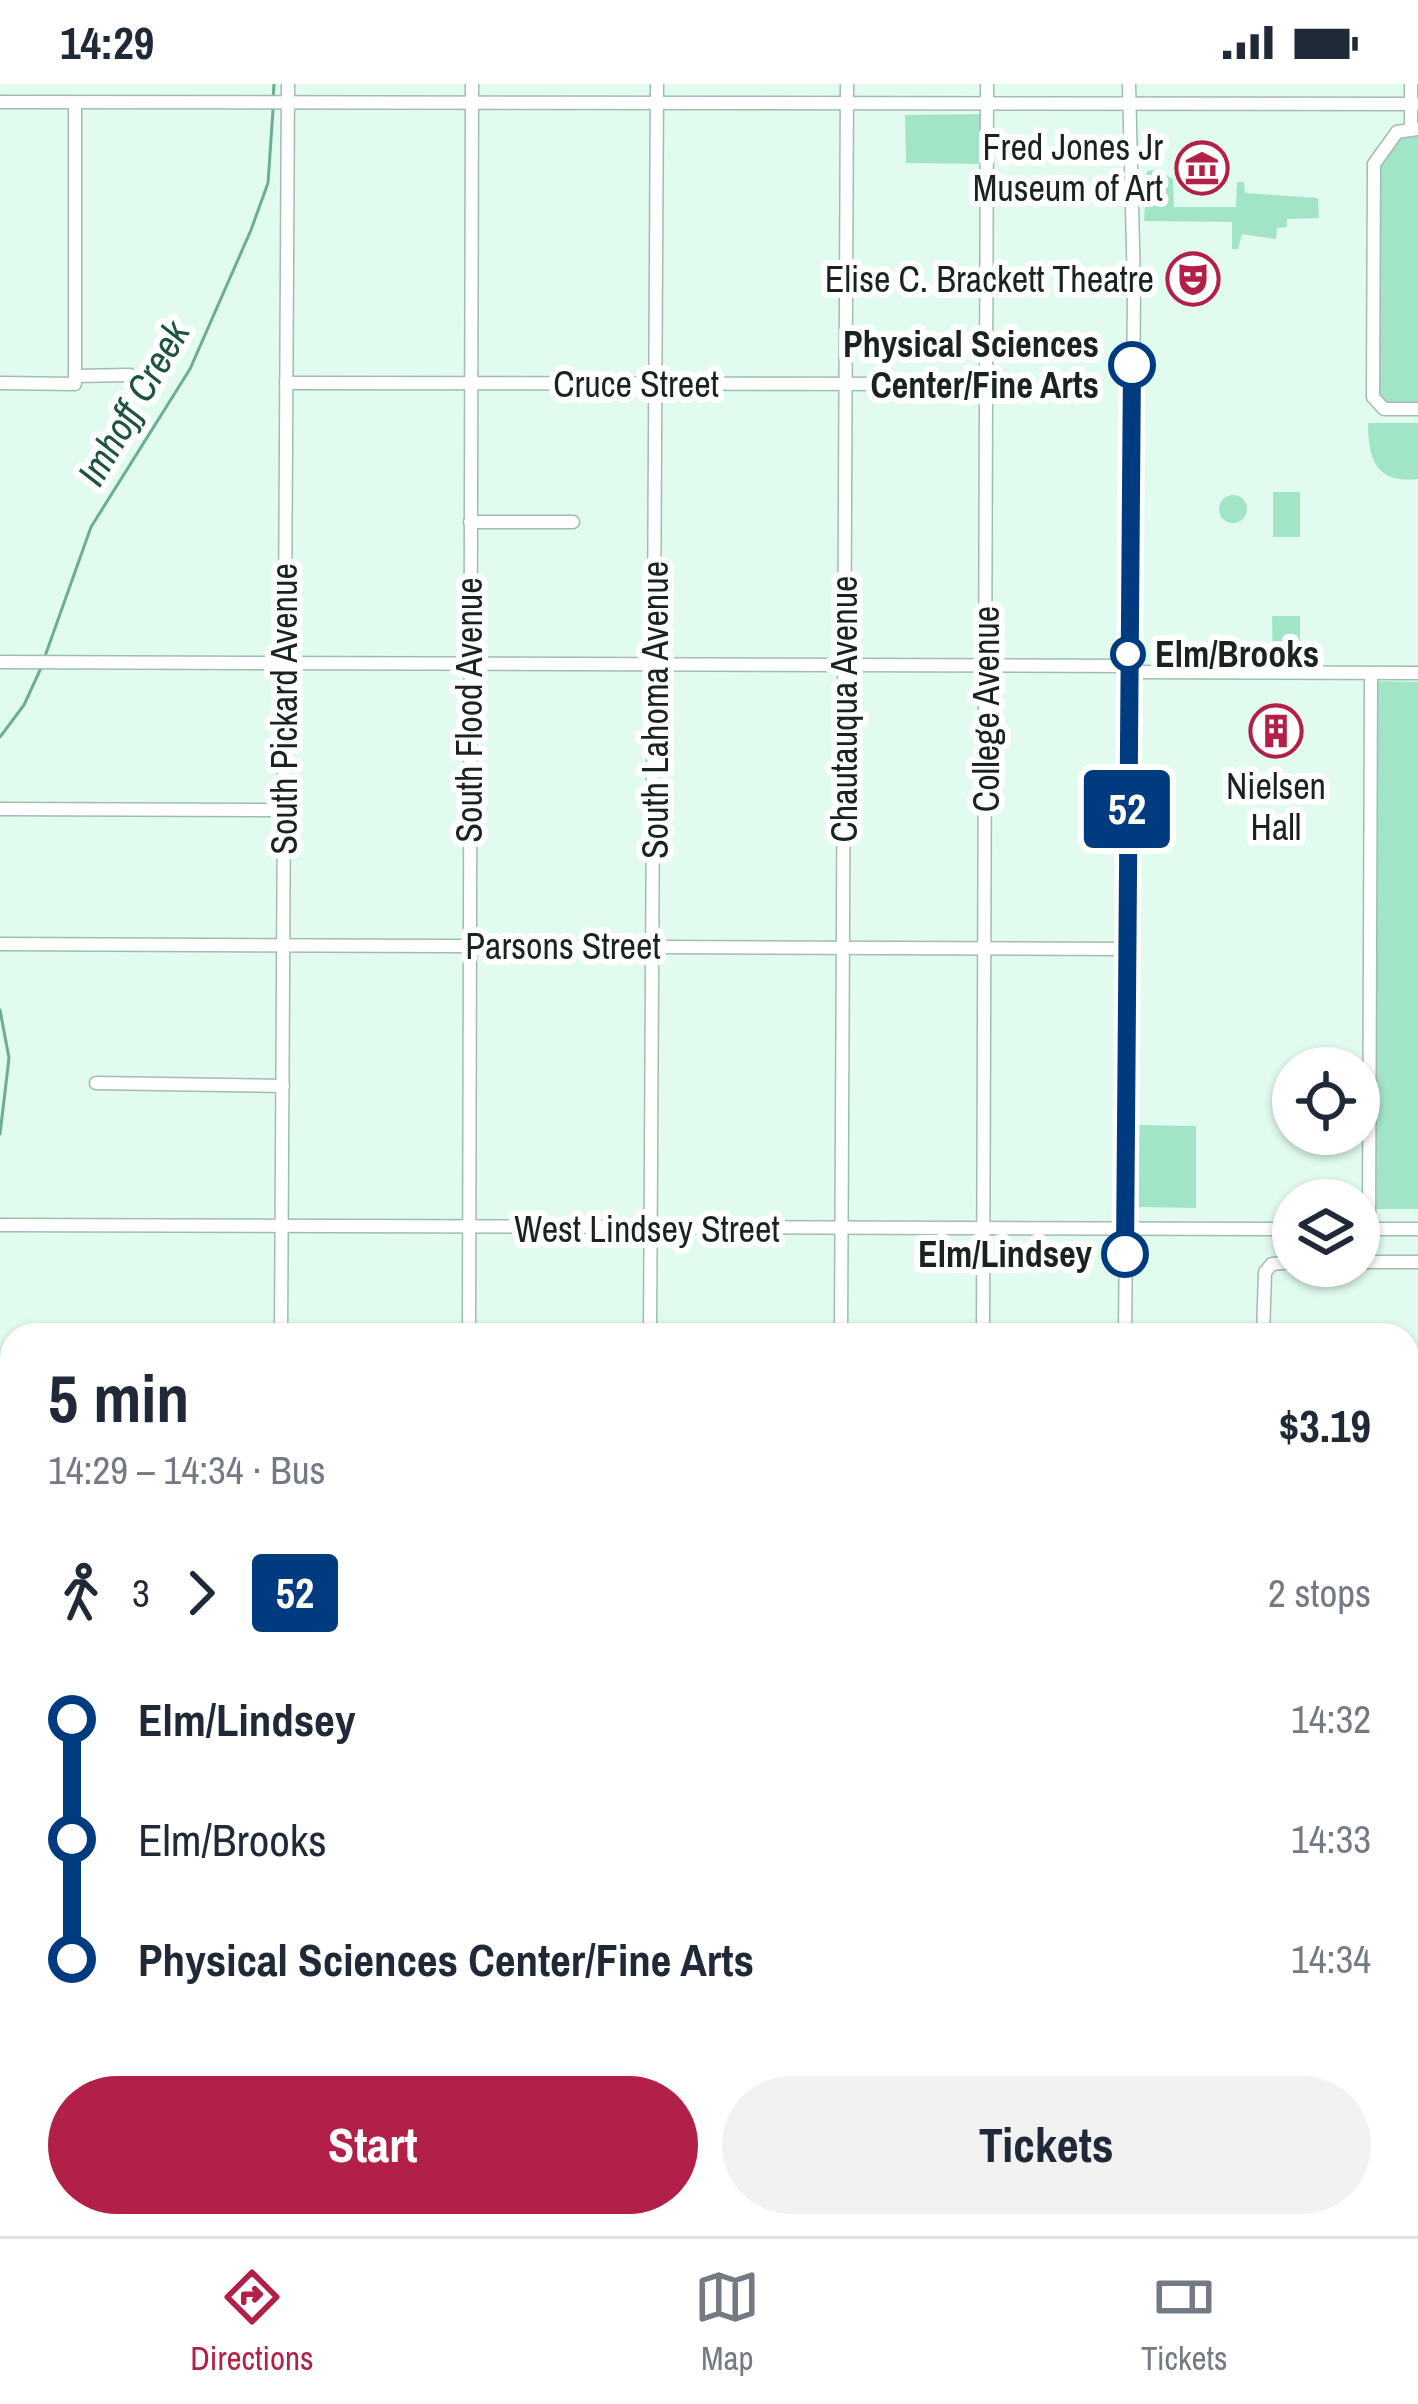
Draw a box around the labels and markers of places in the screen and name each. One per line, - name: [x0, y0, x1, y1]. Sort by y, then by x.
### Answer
- place label: Fred Jones Jr Museum of Art: [973, 123, 1163, 212]
- museum icon: Fred Jones Jr Museum of Art: [1174, 140, 1230, 196]
- theatre icon: Elise C. Brackett Theatre: [1165, 251, 1221, 307]
- place label: Elise C. Brackett Theatre: [825, 255, 1154, 303]
- place label: Physical Sciences Center/Fine Arts: [843, 320, 1099, 409]
- marker: Physical Sciences Center/Fine Arts: [1110, 343, 1154, 387]
- place label: Elm/Brooks: [1155, 630, 1319, 678]
- marker: Elm/Brooks: [1112, 638, 1144, 670]
- building icon: Nielsen Hall: [1248, 703, 1304, 759]
- place label: Nielsen Hall: [1226, 762, 1326, 851]
- place label: Elm/Lindsey: [918, 1230, 1093, 1278]
- marker: Elm/Lindsey: [1103, 1232, 1147, 1276]

